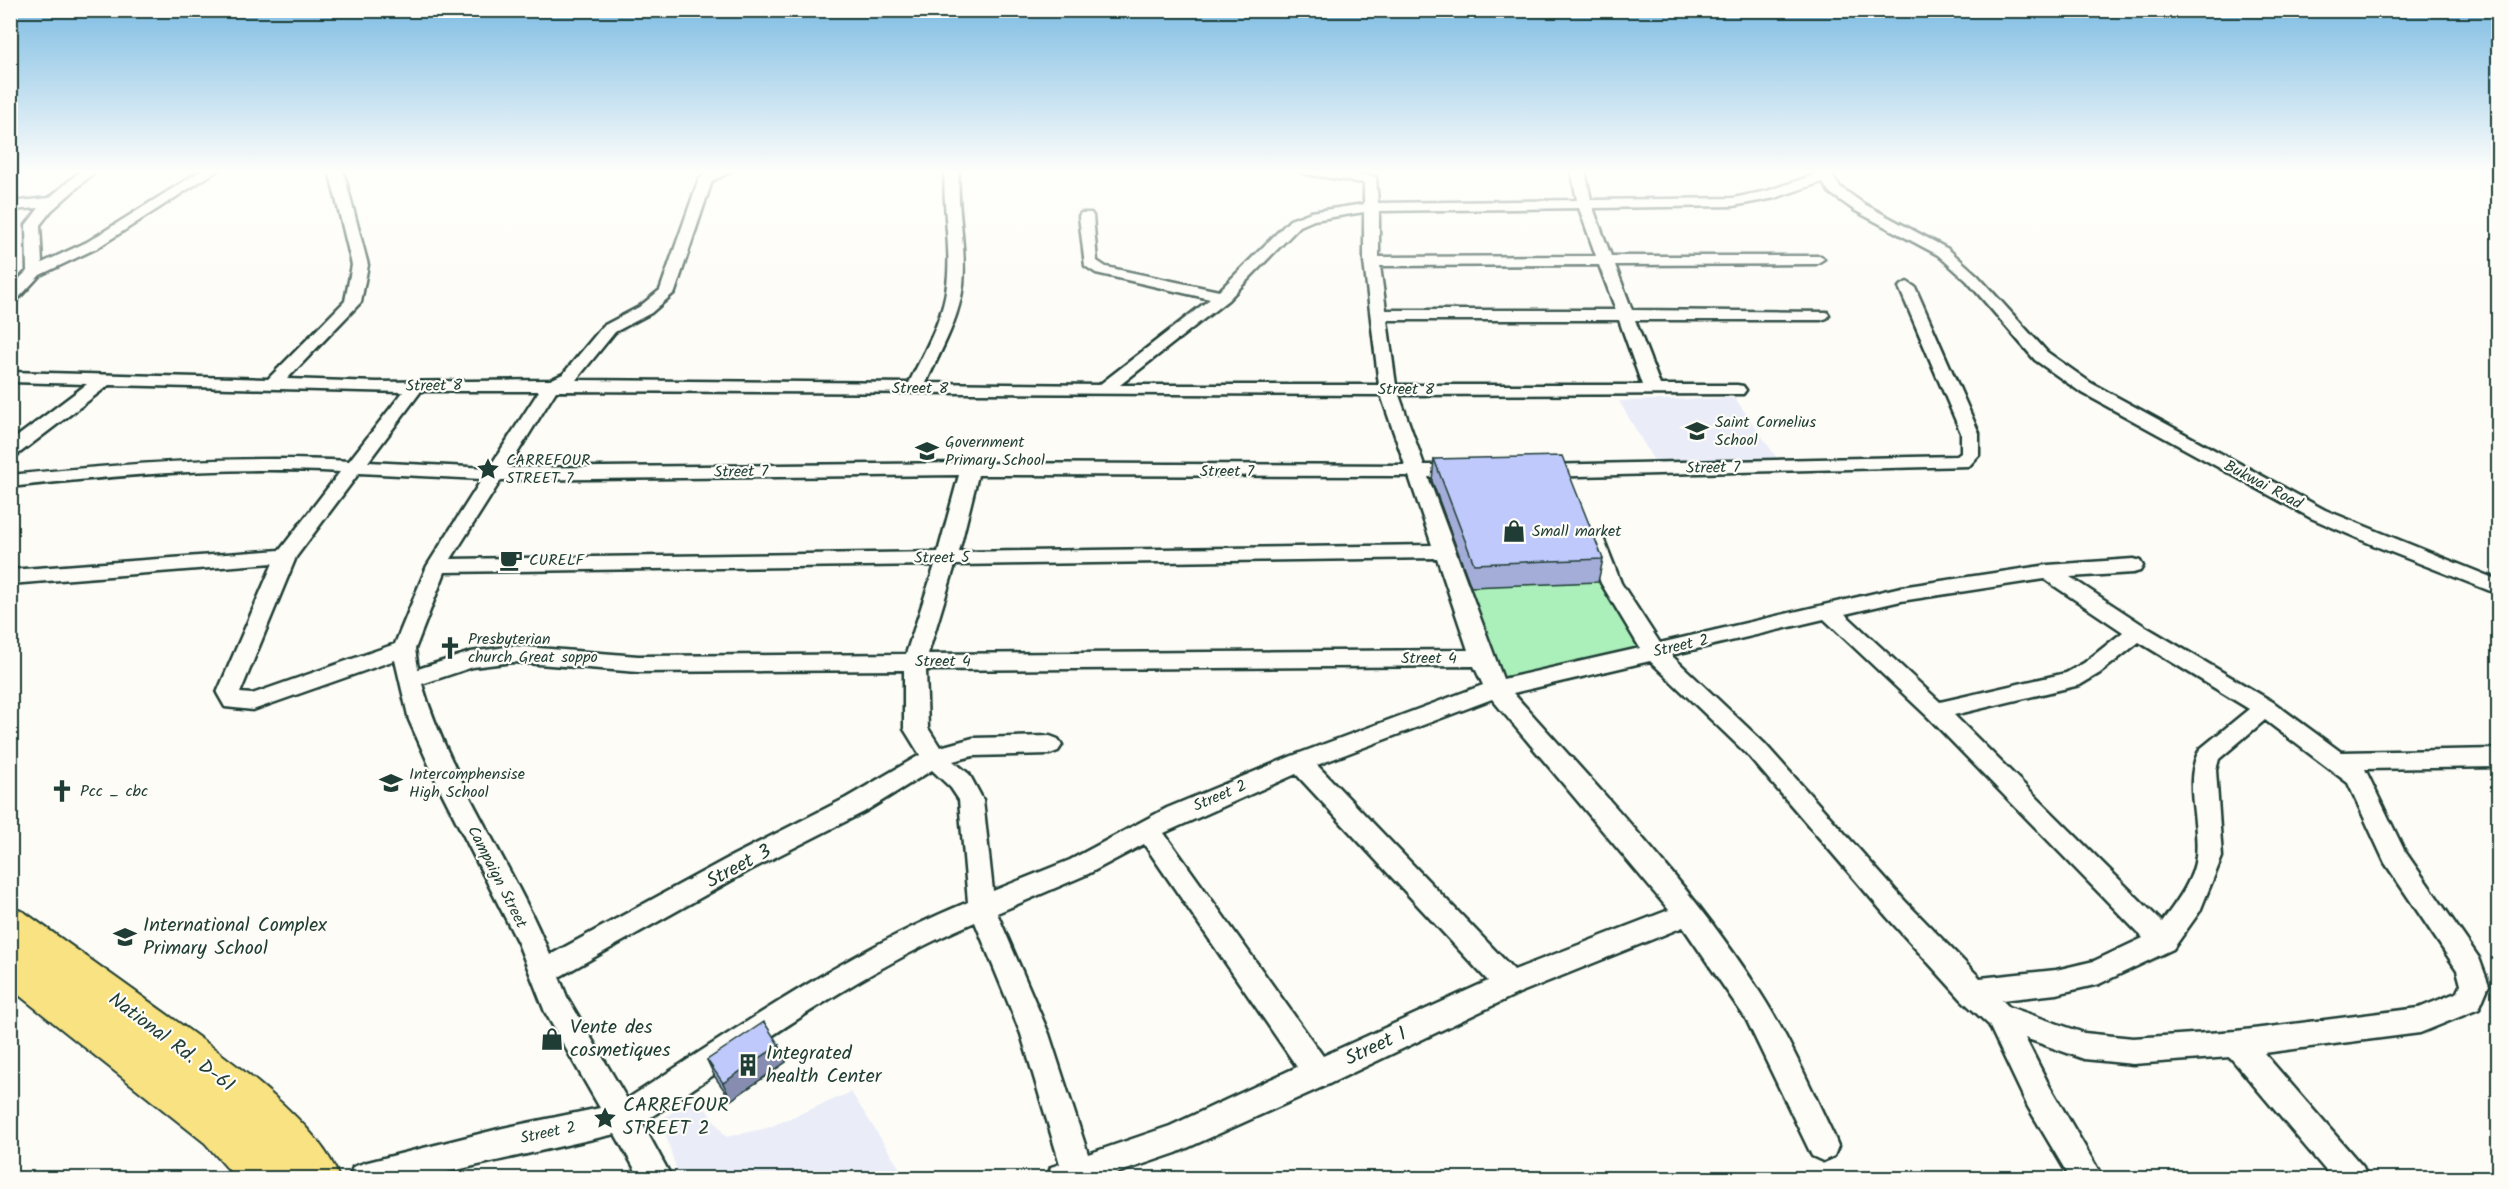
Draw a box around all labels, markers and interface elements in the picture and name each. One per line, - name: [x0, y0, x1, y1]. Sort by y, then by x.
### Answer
- street label: Street 8: [405, 373, 463, 399]
- street label: Street 8: [892, 376, 949, 401]
- street label: Street 8: [1378, 377, 1435, 402]
- place label: Saint Cornelius School: [1715, 410, 1816, 453]
- school or university icon: Saint Cornelius School: [1684, 418, 1710, 444]
- place label: Government Primary School: [945, 430, 1045, 473]
- school or university icon: Government Primary School: [914, 438, 940, 464]
- place label: CARREFOUR STREET 7: [506, 448, 590, 491]
- street label: Bukwai Road: [2219, 454, 2308, 517]
- street label: Street 7: [1686, 455, 1741, 481]
- place icon: CARREFOUR STREET 7: [475, 456, 501, 482]
- street label: Street 7: [714, 459, 769, 485]
- street label: Street 7: [1200, 459, 1255, 484]
- shop icon: Small market: [1501, 518, 1527, 544]
- place label: Small market: [1532, 519, 1622, 544]
- street label: Street 5: [914, 545, 971, 571]
- cafe icon: CURELF: [498, 547, 524, 573]
- place label: CURELF: [529, 548, 586, 573]
- place label: Presbyterian church Great soppo: [468, 627, 598, 670]
- street label: Street 2: [1651, 627, 1711, 665]
- church icon: Presbyterian church Great soppo: [437, 635, 463, 661]
- street label: Street 4: [1401, 646, 1457, 671]
- street label: Street 4: [915, 649, 971, 674]
- place label: Intercomphensise High School: [409, 762, 525, 805]
- school or university icon: Intercomphensise High School: [378, 770, 404, 796]
- street label: Street 2: [1189, 773, 1251, 819]
- church icon: Pcc _ cbc: [49, 778, 75, 804]
- place label: Pcc _ cbc: [80, 779, 148, 804]
- street label: Campaign Street: [460, 821, 534, 933]
- street label: Street 3: [701, 836, 777, 898]
- place label: International Complex Primary School: [143, 910, 327, 965]
- school or university icon: International Complex Primary School: [112, 924, 138, 950]
- street label: National Rd. D-61: [101, 985, 241, 1101]
- place label: Vente des cosmetiques: [570, 1012, 671, 1067]
- street label: Street 1: [1340, 1019, 1412, 1075]
- shop icon: Vente des cosmetiques: [539, 1026, 565, 1052]
- place label: Integrated health Center: [766, 1038, 883, 1093]
- building icon: Integrated health Center: [735, 1052, 761, 1078]
- place label: CARREFOUR STREET 2: [623, 1090, 729, 1145]
- place icon: CARREFOUR STREET 2: [592, 1105, 618, 1131]
- street label: Street 2: [518, 1115, 578, 1151]

